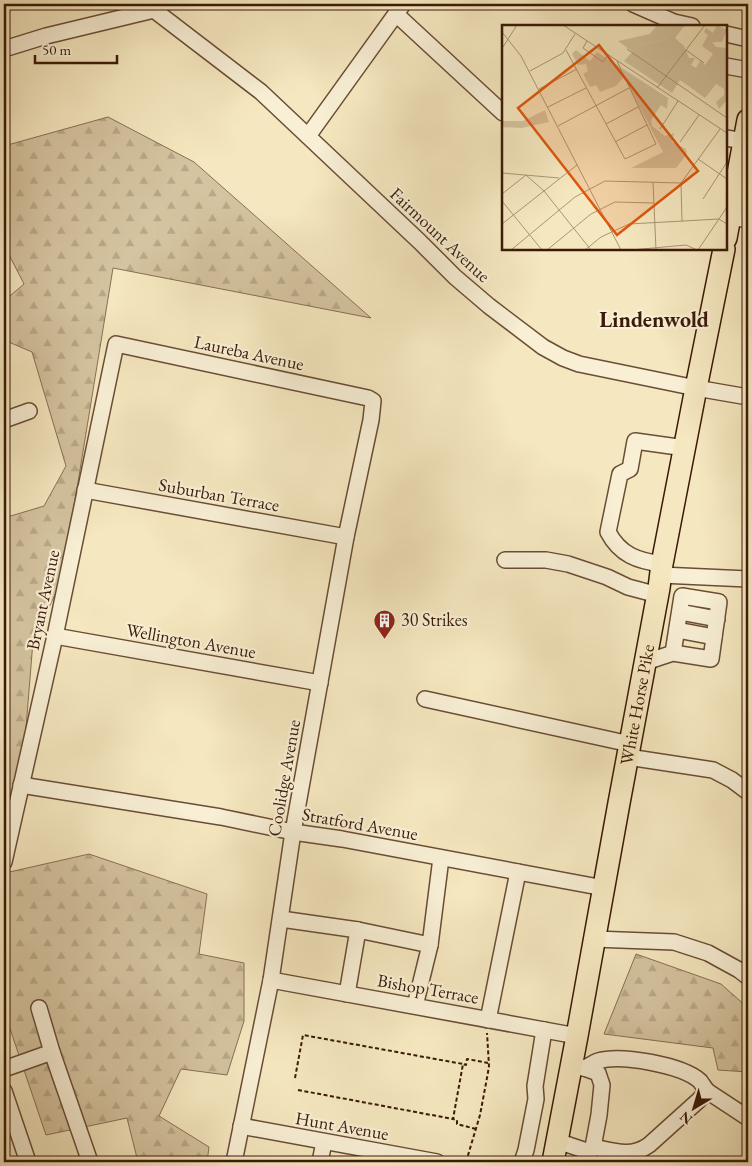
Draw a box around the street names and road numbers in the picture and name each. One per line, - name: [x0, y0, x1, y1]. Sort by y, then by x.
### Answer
- street label: Fairmount Avenue: [385, 182, 495, 287]
- street label: Laureba Avenue: [192, 330, 306, 375]
- street label: Suburban Terrace: [157, 473, 281, 516]
- street label: Bryant Avenue: [21, 548, 64, 652]
- street label: Wellington Avenue: [124, 618, 258, 663]
- street label: White Horse Pike: [614, 642, 659, 767]
- street label: Coolidge Avenue: [262, 718, 305, 838]
- street label: Stratford Avenue: [300, 802, 420, 845]
- street label: Bishop Terrace: [376, 968, 480, 1009]
- street label: Hunt Avenue: [294, 1106, 391, 1145]

